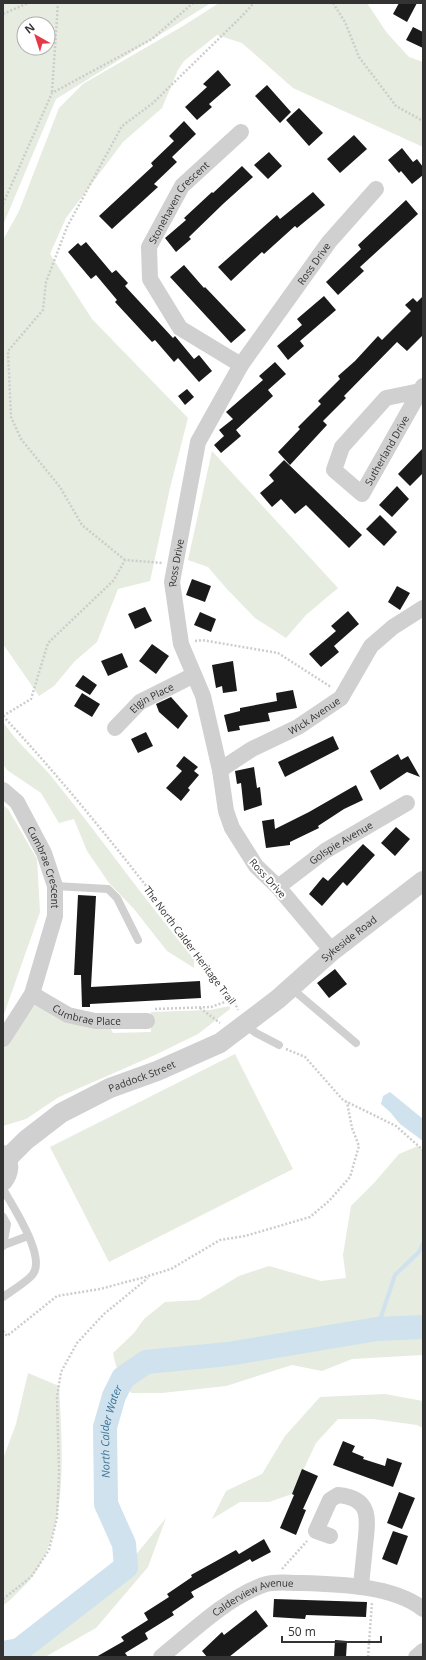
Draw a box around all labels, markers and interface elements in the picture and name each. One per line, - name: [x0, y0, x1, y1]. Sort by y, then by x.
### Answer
- north arrow: [16, 16, 56, 56]
- text: N: [21, 19, 38, 36]
- street label: Stonehaven Crescent: [145, 157, 212, 246]
- street label: Ross Drive: [294, 239, 334, 287]
- street label: Sutherland Drive: [361, 412, 412, 488]
- street label: Ross Drive: [165, 537, 187, 588]
- street label: Elgin Place: [126, 679, 176, 716]
- street label: Wick Avenue: [286, 693, 343, 738]
- street label: Golspie Avenue: [306, 818, 375, 868]
- street label: Cumbrae Crescent: [24, 824, 62, 909]
- street label: Ross Drive: [246, 855, 290, 901]
- street label: The North Calder Heritage Trail: [141, 883, 239, 1007]
- street label: Sykeside Road: [318, 912, 379, 965]
- street label: Cumbrae Place: [50, 1000, 121, 1028]
- street label: Paddock Street: [106, 1057, 178, 1095]
- water label: North Calder Water: [97, 1382, 126, 1478]
- street label: Calderview Avenue: [209, 1575, 294, 1620]
- scale bar: [282, 1618, 381, 1644]
- text: 50 m: [288, 1623, 316, 1640]

